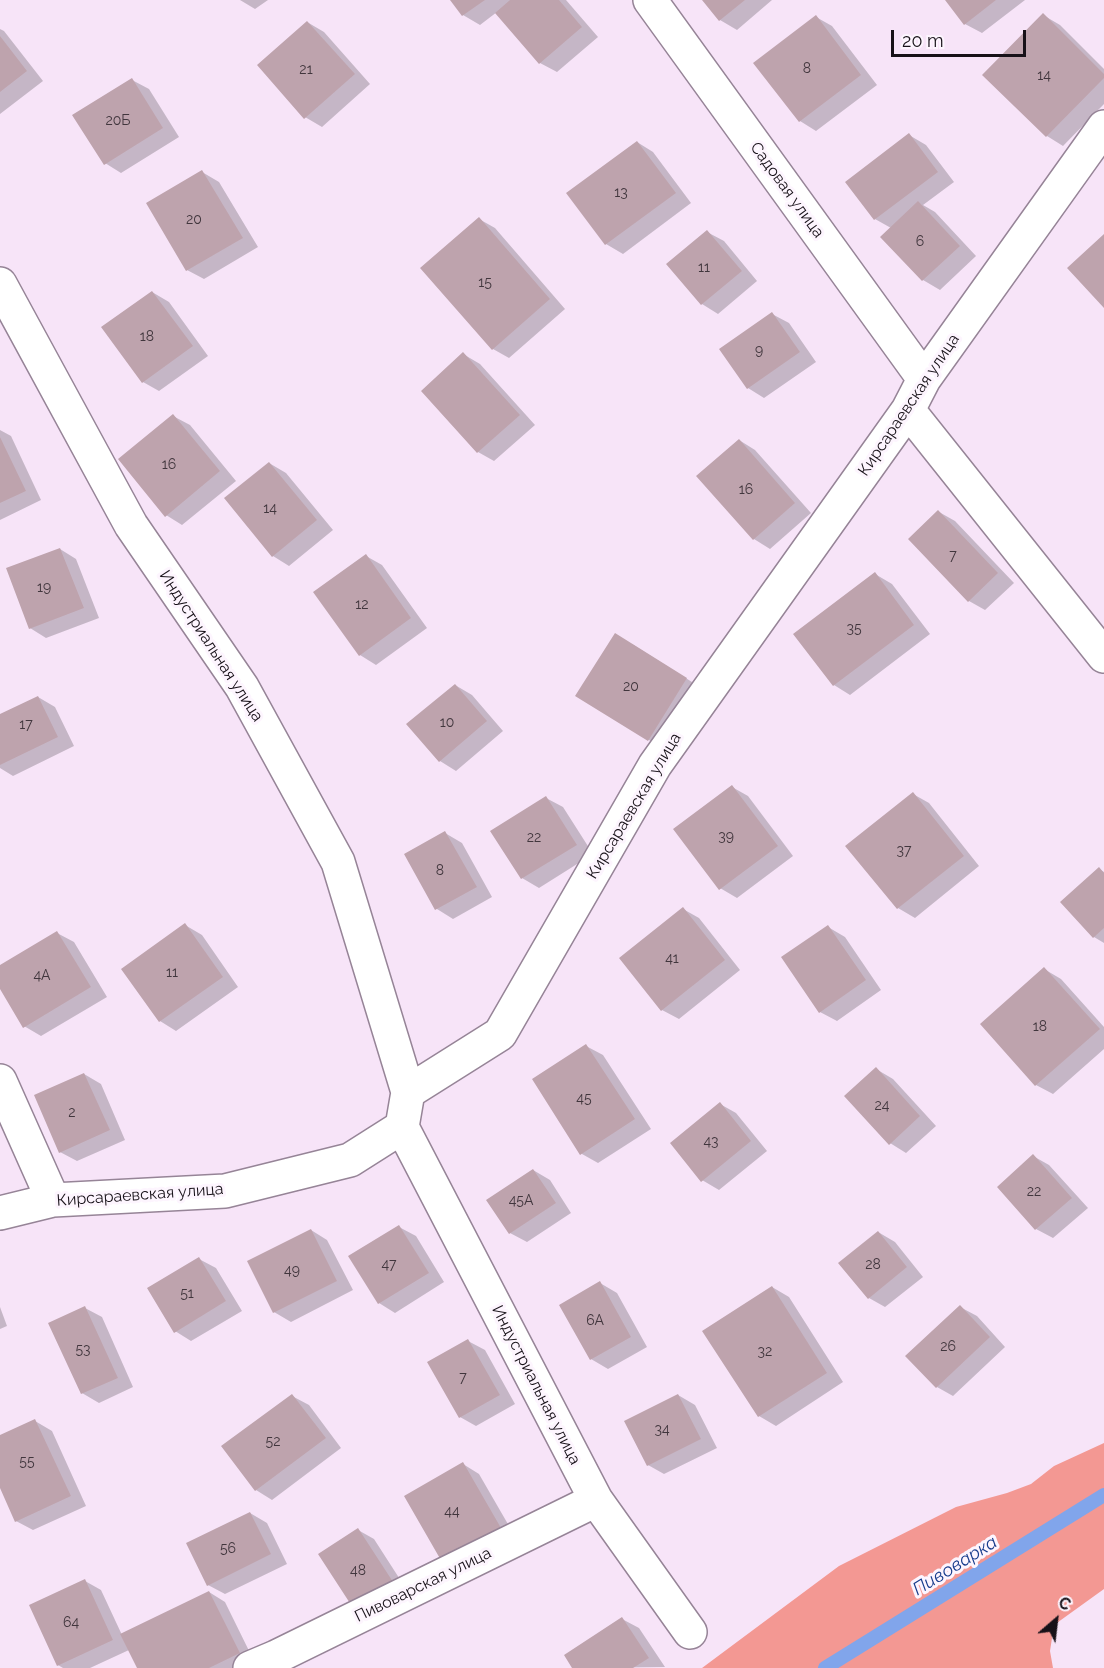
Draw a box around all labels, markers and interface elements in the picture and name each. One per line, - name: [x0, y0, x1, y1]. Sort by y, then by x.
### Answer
- scale bar: [894, 18, 1029, 56]
- text: 20 m: [902, 30, 944, 51]
- house number: 8: [803, 61, 811, 77]
- house number: 21: [299, 62, 313, 78]
- house number: 14: [1037, 68, 1051, 84]
- house number: 20Б: [106, 113, 130, 129]
- street label: Садовая улица: [746, 138, 828, 242]
- house number: 13: [614, 185, 628, 201]
- house number: 20: [186, 212, 202, 228]
- house number: 6: [916, 234, 924, 250]
- house number: 11: [698, 260, 710, 276]
- house number: 15: [478, 275, 492, 291]
- house number: 18: [140, 329, 154, 345]
- street label: Кирсараевская улица: [854, 330, 964, 480]
- house number: 9: [755, 343, 763, 359]
- house number: 16: [162, 457, 176, 473]
- house number: 16: [739, 482, 753, 498]
- house number: 14: [263, 501, 277, 517]
- house number: 7: [949, 548, 957, 564]
- street label: Индустриальная улица: [155, 567, 267, 725]
- house number: 19: [37, 580, 51, 596]
- house number: 12: [355, 597, 369, 613]
- house number: 35: [846, 621, 862, 637]
- house number: 20: [623, 679, 639, 695]
- house number: 10: [440, 715, 454, 731]
- house number: 17: [19, 717, 33, 733]
- street label: Кирсараевская улица: [583, 729, 685, 883]
- house number: 39: [718, 829, 734, 845]
- house number: 22: [527, 830, 541, 846]
- house number: 37: [897, 843, 911, 859]
- house number: 8: [436, 863, 444, 879]
- house number: 41: [665, 951, 679, 967]
- house number: 11: [166, 965, 178, 981]
- house number: 4А: [33, 968, 51, 984]
- house number: 18: [1033, 1019, 1047, 1035]
- house number: 45: [576, 1091, 592, 1107]
- house number: 24: [875, 1098, 889, 1114]
- house number: 2: [68, 1105, 76, 1121]
- house number: 43: [703, 1134, 719, 1150]
- street label: Кирсараевская улица: [56, 1180, 224, 1210]
- house number: 22: [1027, 1184, 1041, 1200]
- house number: 45А: [509, 1193, 533, 1209]
- house number: 47: [381, 1257, 397, 1273]
- house number: 28: [865, 1257, 881, 1273]
- house number: 49: [284, 1263, 300, 1279]
- house number: 51: [180, 1286, 194, 1302]
- street label: Индустриальная улица: [487, 1302, 585, 1468]
- house number: 6А: [586, 1313, 604, 1329]
- house number: 26: [940, 1339, 956, 1355]
- house number: 53: [75, 1342, 91, 1358]
- house number: 32: [758, 1344, 772, 1360]
- house number: 7: [459, 1370, 467, 1386]
- house number: 34: [654, 1422, 670, 1438]
- house number: 52: [266, 1434, 280, 1450]
- house number: 55: [19, 1454, 35, 1470]
- house number: 44: [444, 1504, 460, 1520]
- water label: Пивоварка: [909, 1532, 1001, 1600]
- house number: 56: [220, 1541, 236, 1557]
- street label: Пивоварская улица: [352, 1544, 494, 1626]
- house number: 48: [350, 1563, 366, 1579]
- north arrow: [1026, 1590, 1086, 1650]
- text: С: [1055, 1593, 1074, 1615]
- house number: 64: [63, 1615, 79, 1631]

